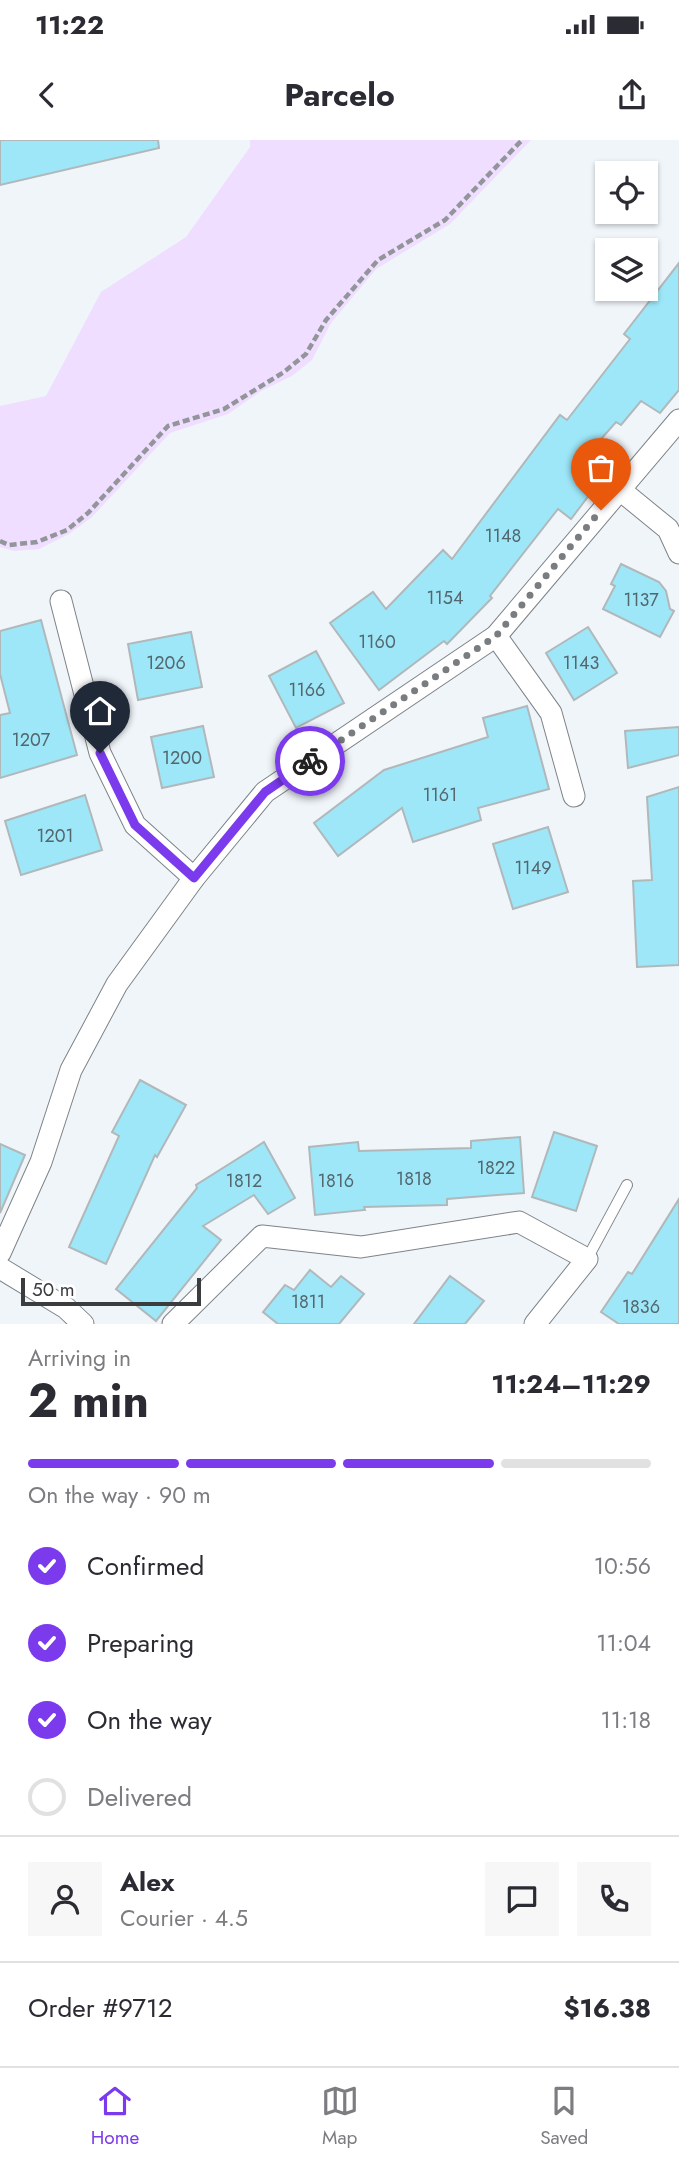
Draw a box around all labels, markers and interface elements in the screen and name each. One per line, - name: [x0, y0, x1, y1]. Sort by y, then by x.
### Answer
- text: 11:22: [35, 6, 104, 44]
- text: Parcelo: [284, 72, 395, 118]
- icon: back: [28, 76, 66, 114]
- icon: share: [613, 76, 651, 114]
- map controls: [595, 161, 658, 301]
- button: locate: [595, 161, 658, 224]
- button: layers: [595, 238, 658, 301]
- pin: [571, 438, 631, 510]
- icon: bag: [582, 449, 620, 487]
- house number: 1148: [485, 523, 521, 549]
- house number: 1154: [427, 585, 463, 611]
- house number: 1137: [623, 587, 659, 613]
- house number: 1160: [358, 629, 396, 655]
- house number: 1206: [146, 650, 186, 676]
- house number: 1143: [563, 650, 599, 676]
- house number: 1166: [289, 677, 325, 703]
- pin: [70, 681, 130, 753]
- icon: home: [81, 692, 119, 730]
- courier: [275, 726, 345, 796]
- house number: 1207: [12, 727, 51, 753]
- icon: bike: [291, 742, 329, 780]
- house number: 1200: [162, 745, 202, 771]
- house number: 1161: [423, 782, 457, 808]
- house number: 1201: [36, 823, 74, 849]
- house number: 1149: [514, 855, 552, 881]
- house number: 1822: [477, 1155, 515, 1181]
- house number: 1818: [396, 1166, 432, 1192]
- house number: 1812: [226, 1168, 262, 1194]
- house number: 1816: [318, 1168, 354, 1194]
- scale bar: [21, 1275, 201, 1307]
- text: 50 m: [32, 1276, 75, 1303]
- house number: 1811: [291, 1289, 325, 1315]
- house number: 1836: [622, 1294, 660, 1320]
- text: Arriving in: [28, 1341, 131, 1375]
- text: 11:24–11:29: [491, 1365, 651, 1403]
- text: 2 min: [28, 1368, 149, 1434]
- text: On the way · 90 m: [28, 1478, 211, 1512]
- icon: check: [28, 1547, 66, 1585]
- text: Confirmed: [87, 1547, 204, 1585]
- text: 10:56: [594, 1549, 651, 1583]
- icon: check: [28, 1624, 66, 1662]
- text: Preparing: [87, 1624, 194, 1662]
- text: 11:04: [596, 1626, 651, 1660]
- icon: check: [28, 1701, 66, 1739]
- text: On the way: [87, 1701, 212, 1739]
- text: 11:18: [600, 1703, 651, 1737]
- text: Delivered: [87, 1778, 192, 1816]
- button: person: [28, 1862, 102, 1936]
- button: chat: [485, 1862, 559, 1936]
- button: phone: [577, 1862, 651, 1936]
- text: Alex: [120, 1863, 174, 1901]
- text: Courier · 4.5: [120, 1901, 248, 1935]
- text: Order #9712: [28, 1989, 172, 2027]
- text: $16.38: [563, 1989, 651, 2027]
- tab: Home: [91, 2082, 139, 2151]
- tab: Map: [321, 2082, 359, 2151]
- tab: Saved: [540, 2082, 588, 2151]

